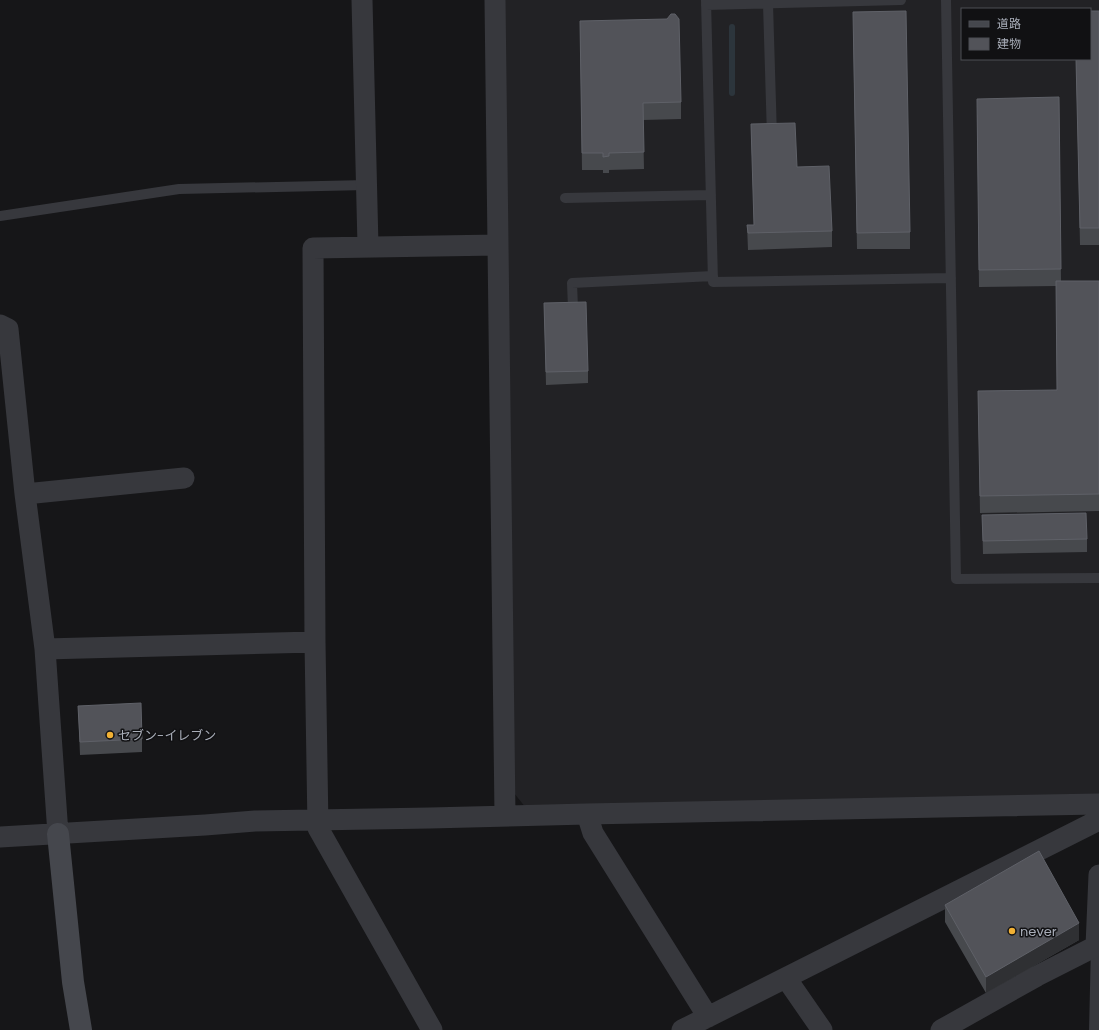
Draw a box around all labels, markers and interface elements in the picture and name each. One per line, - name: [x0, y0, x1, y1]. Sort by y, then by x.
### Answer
- legend: [961, 8, 1091, 60]
- text: 道路: [997, 15, 1021, 32]
- text: 建物: [997, 35, 1021, 52]
- place label: セブン-イレブン: [118, 726, 216, 745]
- marker: セブン-イレブン: [105, 730, 115, 740]
- place label: never: [1020, 922, 1057, 941]
- marker: never: [1007, 926, 1017, 936]

